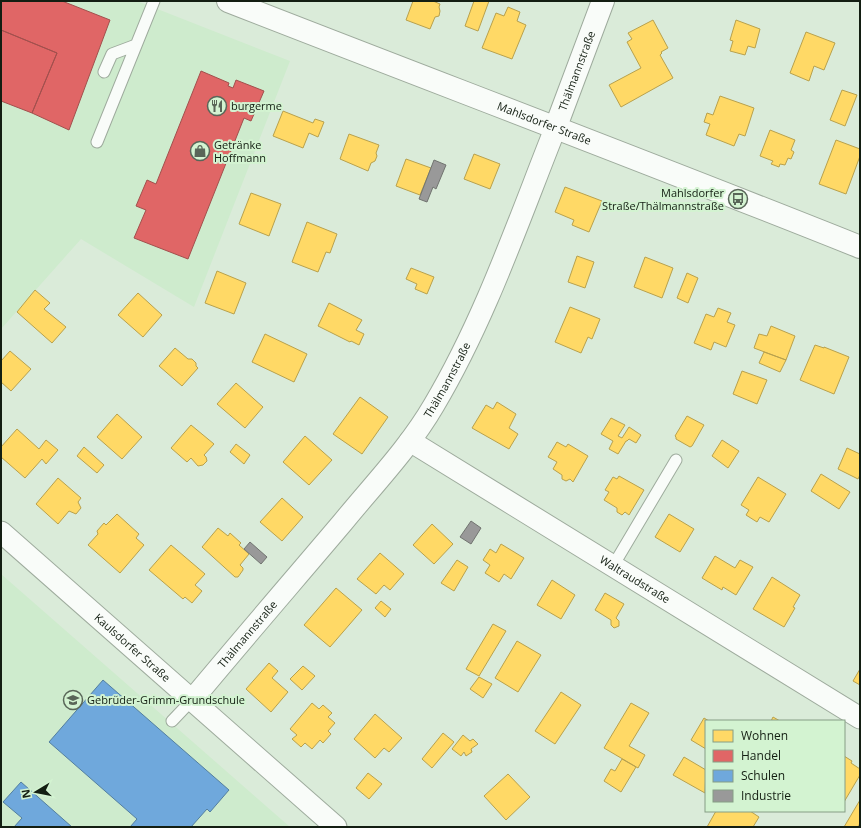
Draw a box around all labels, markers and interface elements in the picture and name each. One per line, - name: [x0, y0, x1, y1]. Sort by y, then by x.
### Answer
- street label: Thälmannstraße: [554, 29, 598, 113]
- restaurant icon: burgerme: [206, 95, 228, 117]
- place label: burgerme: [231, 98, 282, 113]
- street label: Mahlsdorfer Straße: [495, 98, 593, 148]
- place label: Getränke Hoffmann: [214, 137, 266, 165]
- shop icon: Getränke Hoffmann: [189, 140, 211, 162]
- place label: Mahlsdorfer Straße/Thälmannstraße: [602, 185, 724, 213]
- bus stop icon: Mahlsdorfer Straße/Thälmannstraße: [727, 188, 749, 210]
- street label: Thälmannstraße: [420, 339, 473, 421]
- street label: Waltraudstraße: [597, 552, 673, 606]
- street label: Thälmannstraße: [214, 597, 280, 671]
- street label: Kaulsdorfer Straße: [92, 610, 174, 685]
- school or university icon: Gebrüder-Grimm-Grundschule: [62, 689, 84, 711]
- place label: Gebrüder-Grimm-Grundschule: [87, 692, 245, 707]
- legend: [705, 720, 845, 812]
- text: Wohnen: [741, 727, 788, 744]
- text: Handel: [741, 747, 781, 764]
- text: Schulen: [741, 767, 785, 784]
- north arrow: [16, 772, 56, 812]
- text: Industrie: [741, 787, 791, 804]
- text: N: [17, 788, 34, 800]

